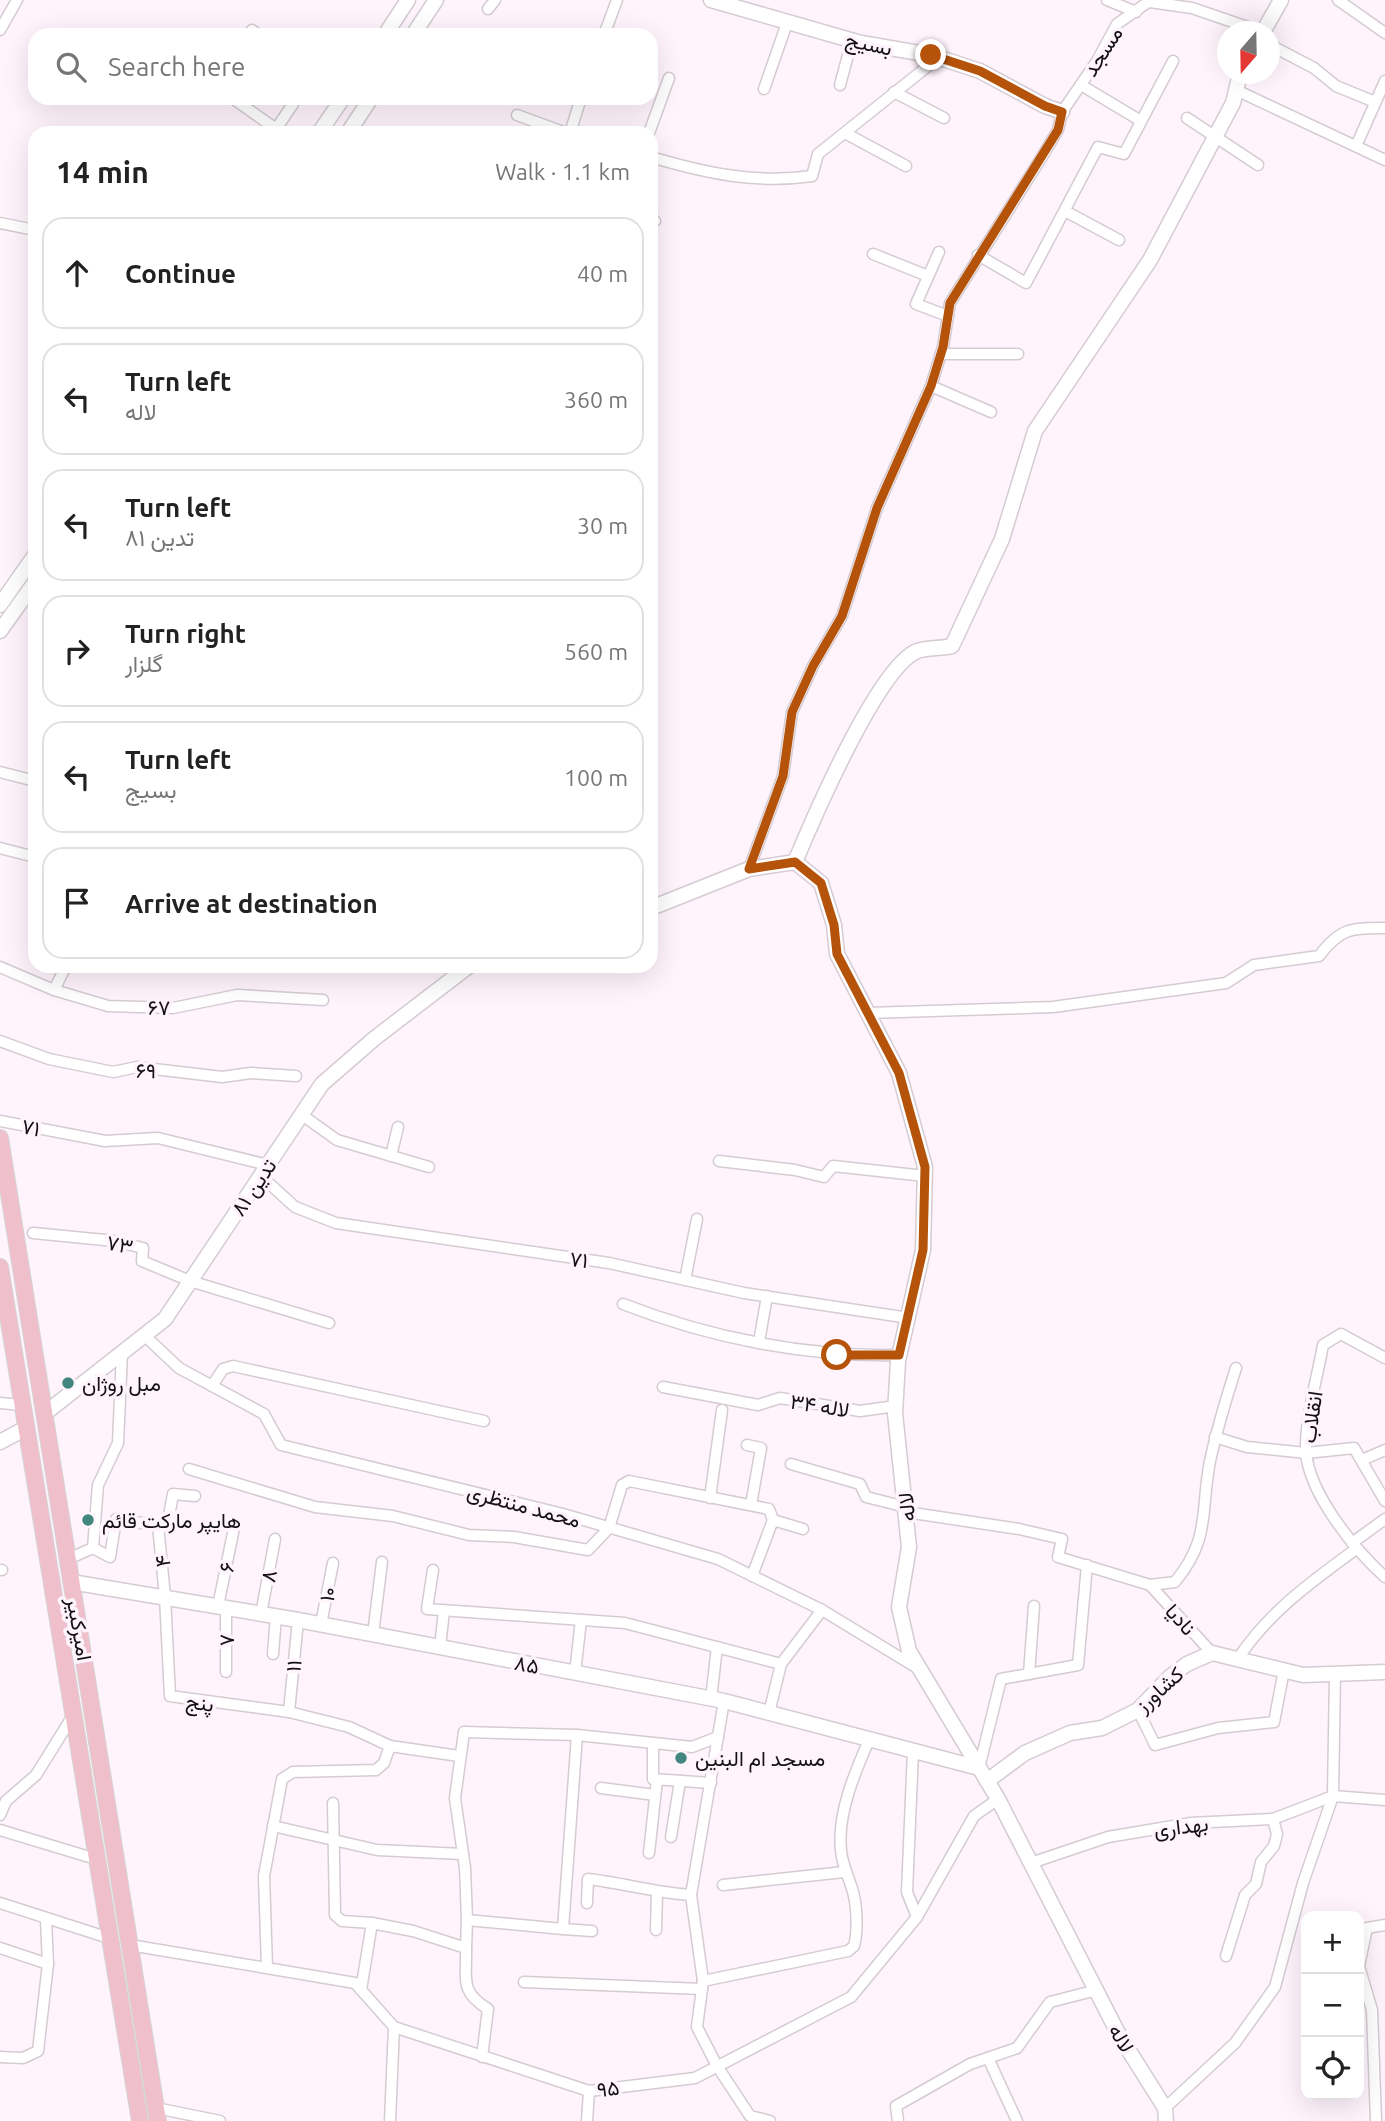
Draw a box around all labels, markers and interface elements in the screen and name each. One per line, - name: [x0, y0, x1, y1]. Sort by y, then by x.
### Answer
- north arrow: [1217, 21, 1280, 84]
- street label: مسجد: [1077, 22, 1128, 81]
- street label: بسیج: [843, 26, 895, 63]
- search box: [28, 28, 658, 105]
- route end: [915, 39, 946, 70]
- icon: search: [52, 48, 90, 86]
- text: Search here: [108, 52, 245, 81]
- text: 14 min: [56, 155, 149, 189]
- text: Walk · 1.1 km: [495, 159, 630, 184]
- icon: ahead: [58, 254, 96, 292]
- text: Continue: [125, 259, 236, 288]
- text: 40 m: [577, 261, 628, 286]
- text: Turn left: [125, 367, 231, 396]
- icon: left: [58, 380, 96, 418]
- text: 360 m: [564, 387, 628, 412]
- text: لاله: [125, 399, 157, 424]
- text: Turn left: [125, 493, 231, 522]
- icon: left: [58, 506, 96, 544]
- text: 30 m: [577, 513, 628, 538]
- text: تدین ۸۱: [125, 525, 194, 550]
- text: Turn right: [125, 619, 246, 648]
- icon: right: [58, 632, 96, 670]
- text: 560 m: [564, 639, 628, 664]
- text: گلزار: [125, 651, 163, 676]
- text: Turn left: [125, 745, 231, 774]
- icon: left: [58, 758, 96, 796]
- text: 100 m: [564, 765, 628, 790]
- text: بسیج: [125, 777, 177, 802]
- icon: arrive: [58, 884, 96, 922]
- text: Arrive at destination: [125, 889, 378, 918]
- street label: ۶۷: [148, 995, 170, 1019]
- street label: ۶۹: [135, 1058, 157, 1082]
- street label: ۷۱: [20, 1113, 42, 1141]
- street label: تدین ۸۱: [225, 1154, 281, 1220]
- street label: ۷۳: [105, 1230, 135, 1258]
- street label: ۷۱: [568, 1246, 590, 1272]
- route start: [821, 1339, 852, 1370]
- place label: مبل روژان: [82, 1371, 161, 1397]
- marker: مبل روژان: [60, 1375, 76, 1391]
- street label: لاله ۳۴: [789, 1388, 851, 1422]
- street label: انقلاب: [1295, 1389, 1328, 1445]
- street label: محمد منتظری: [464, 1478, 583, 1534]
- street label: لاله: [893, 1492, 919, 1522]
- place label: هایپر مارکت قائم: [102, 1508, 241, 1535]
- marker: هایپر مارکت قائم: [80, 1512, 96, 1528]
- street label: ۴: [149, 1554, 175, 1568]
- street label: ۶: [213, 1560, 239, 1574]
- street label: ۸: [255, 1568, 281, 1584]
- street label: ۱۰: [314, 1584, 340, 1604]
- street label: امیرکبیر: [61, 1595, 97, 1663]
- street label: نادیا: [1160, 1598, 1201, 1640]
- street label: ۷: [214, 1634, 238, 1646]
- street label: ۸۵: [513, 1650, 541, 1678]
- street label: ۱۱: [280, 1659, 306, 1673]
- street label: کشاورز: [1129, 1661, 1189, 1719]
- street label: پنج: [184, 1688, 216, 1719]
- place label: مسجد ام البنین: [695, 1746, 825, 1773]
- marker: مسجد ام البنین: [673, 1750, 689, 1766]
- street label: بهداری: [1152, 1811, 1210, 1843]
- map controls: [1301, 1911, 1364, 2100]
- button: +: [1301, 1911, 1364, 1974]
- button: −: [1301, 1974, 1364, 2037]
- street label: لاله: [1104, 2019, 1140, 2057]
- button: locate: [1301, 2037, 1364, 2100]
- street label: ۹۵: [596, 2075, 620, 2101]

